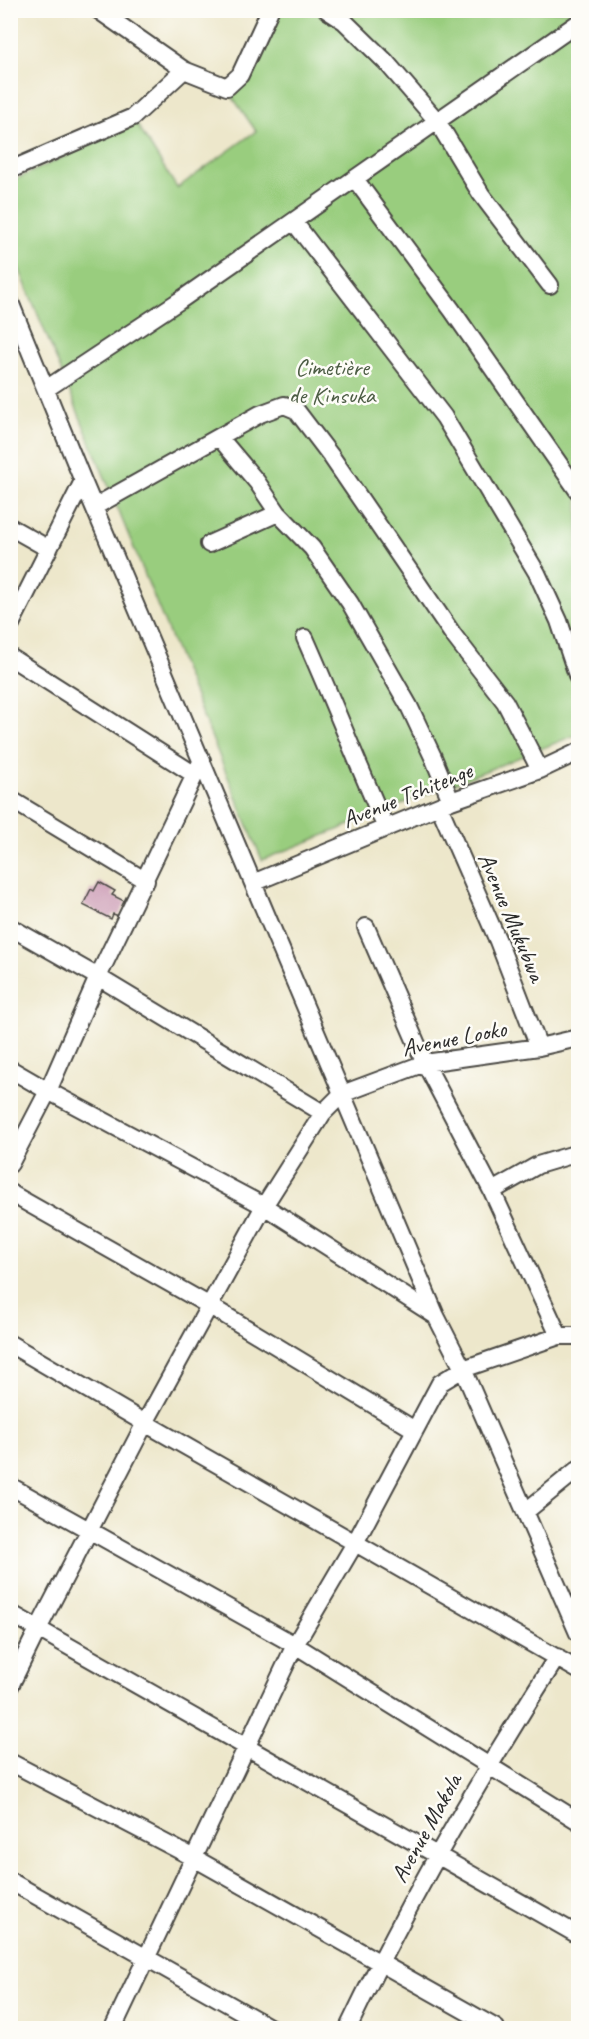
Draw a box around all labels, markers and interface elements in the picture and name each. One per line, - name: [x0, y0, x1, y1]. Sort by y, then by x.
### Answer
- park label: Cimetière de Kinsuka: [289, 352, 377, 410]
- street label: Avenue Tshitenge: [338, 754, 478, 835]
- street label: Avenue Mukubwa: [471, 848, 553, 988]
- street label: Avenue Looko: [399, 1013, 510, 1063]
- street label: Avenue Makola: [384, 1766, 469, 1888]

